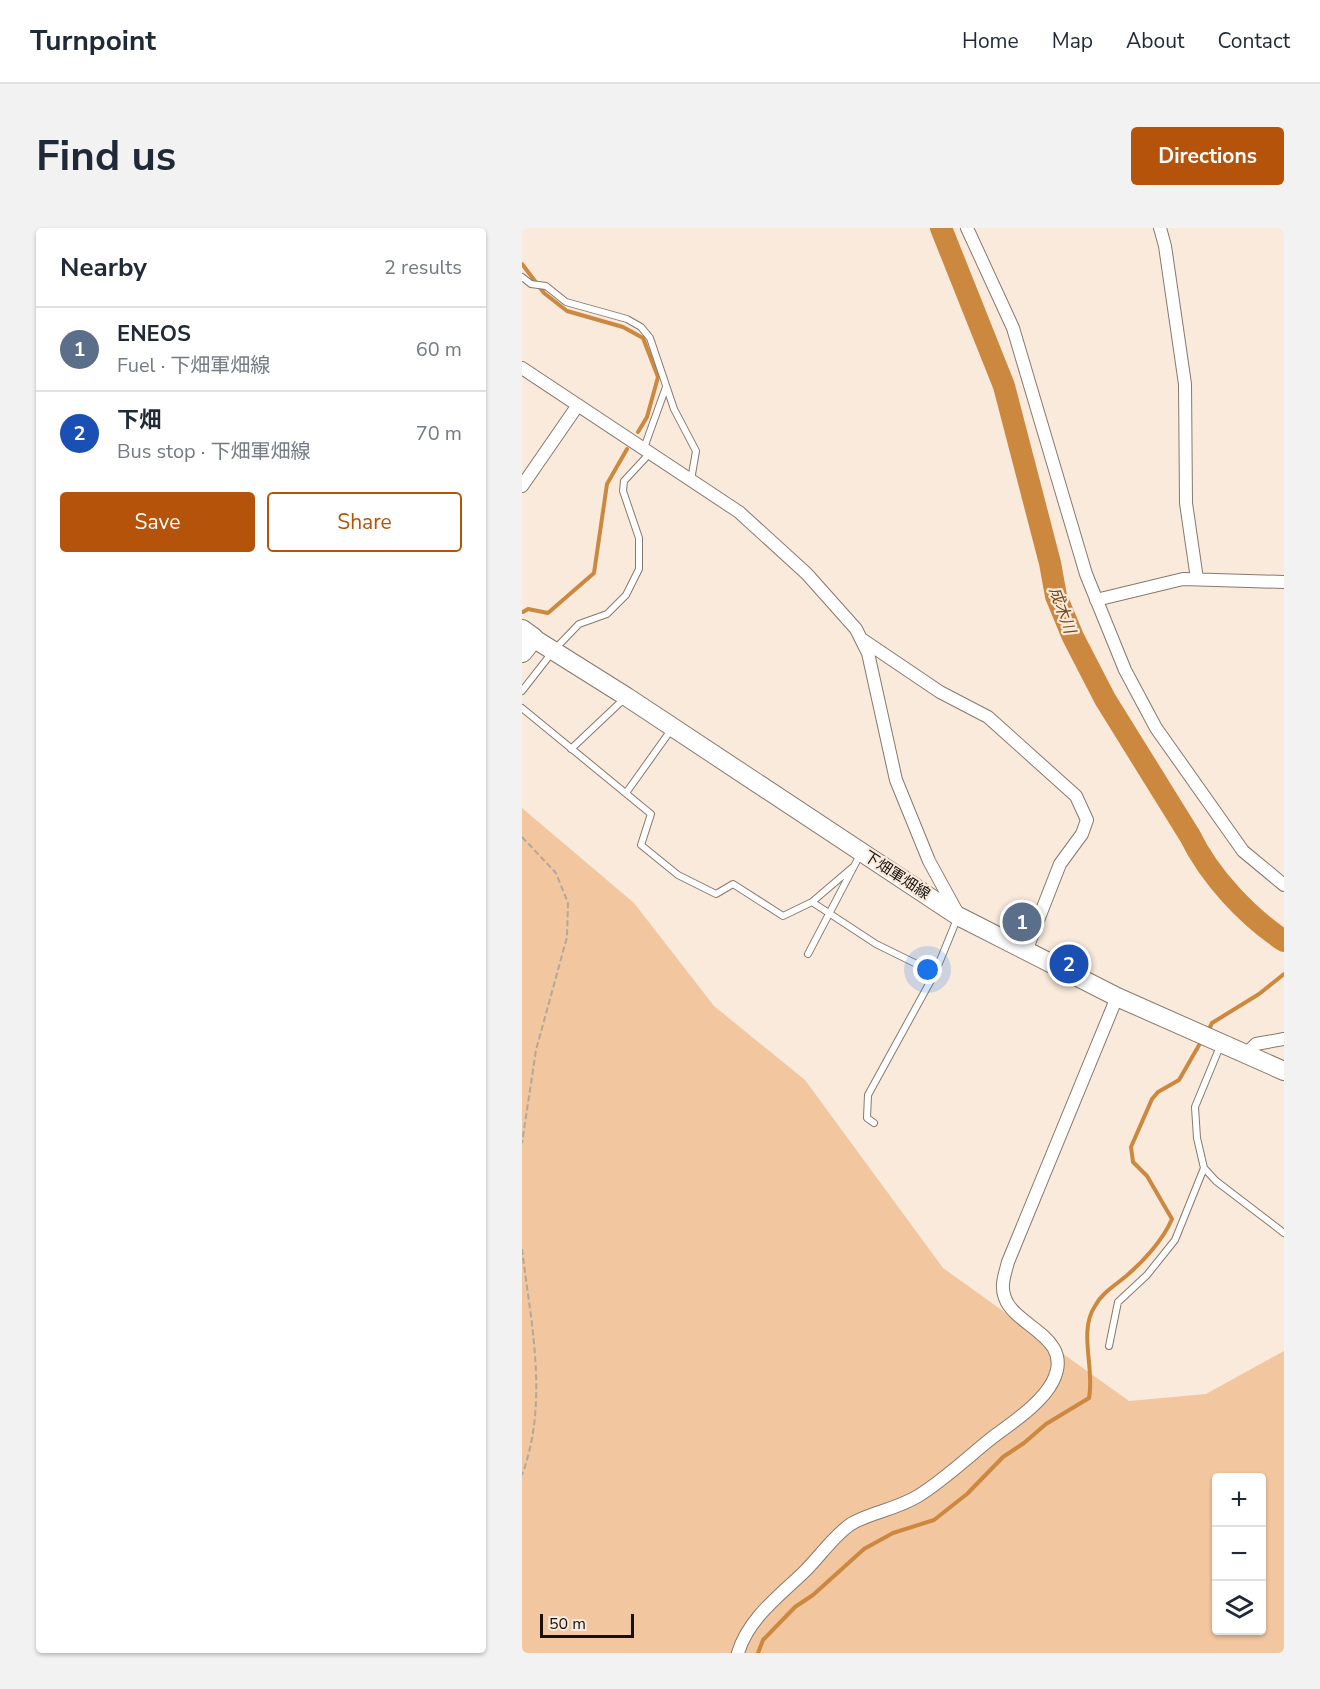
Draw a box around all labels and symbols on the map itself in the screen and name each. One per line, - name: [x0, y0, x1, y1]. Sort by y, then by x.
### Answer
- water label: 成木川: [1044, 584, 1081, 639]
- street label: 下畑軍畑線: [860, 846, 934, 904]
- pin: 1: [1002, 900, 1042, 944]
- pin: 2: [1050, 942, 1088, 986]
- your location: [913, 955, 942, 984]
- scale bar: [540, 1611, 634, 1638]

